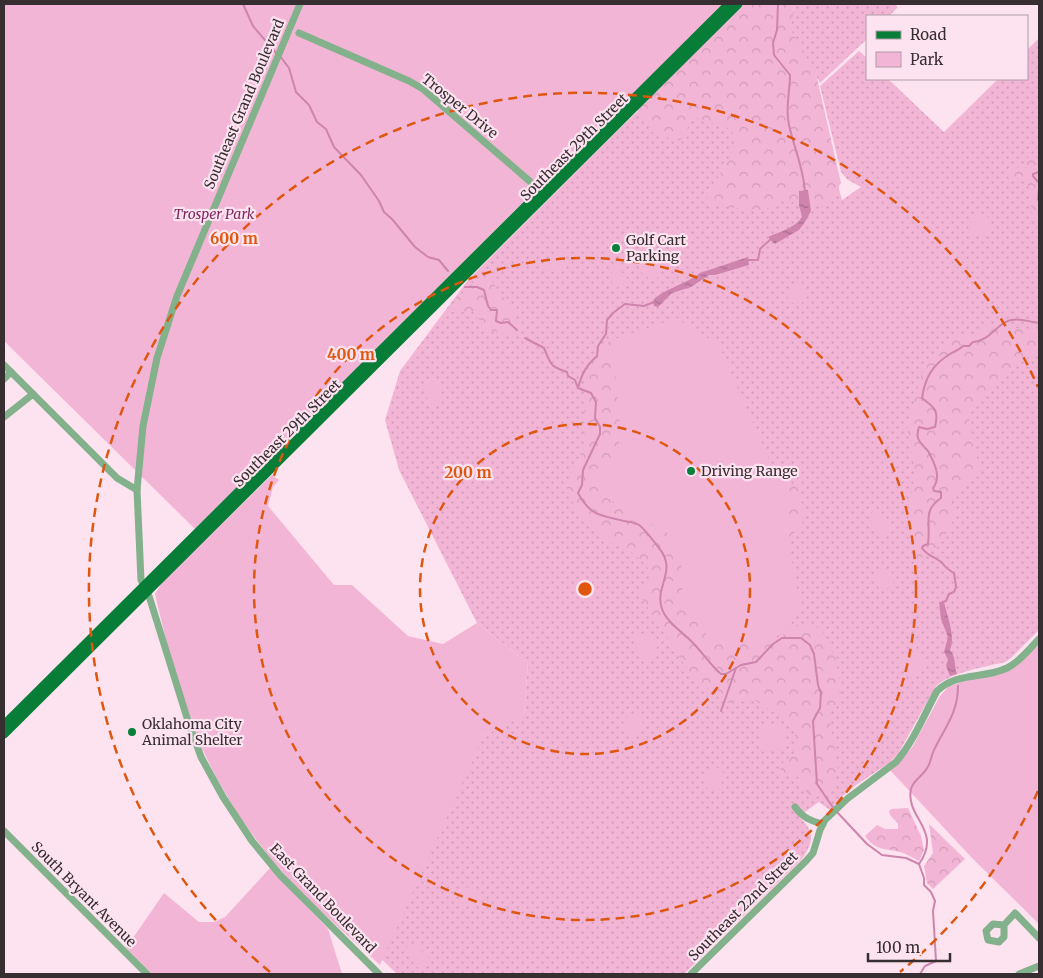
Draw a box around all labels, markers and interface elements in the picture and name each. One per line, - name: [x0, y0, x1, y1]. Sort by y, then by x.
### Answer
- legend: [866, 15, 1028, 80]
- street label: Southeast Grand Boulevard: [200, 16, 288, 192]
- text: Road: [910, 25, 946, 44]
- text: Park: [910, 50, 944, 69]
- street label: Trosper Drive: [418, 70, 502, 142]
- street label: Southeast 29th Street: [516, 89, 632, 205]
- park label: Trosper Park: [174, 205, 255, 223]
- text: 600 m: [210, 229, 258, 248]
- place label: Golf Cart Parking: [626, 231, 687, 265]
- marker: Golf Cart Parking: [610, 242, 622, 254]
- text: 400 m: [327, 345, 375, 364]
- street label: Southeast 29th Street: [229, 375, 345, 491]
- place label: Driving Range: [701, 462, 798, 480]
- text: 200 m: [444, 463, 492, 482]
- marker: Driving Range: [685, 465, 697, 477]
- centre of rings: [576, 580, 594, 598]
- place label: Oklahoma City Animal Shelter: [141, 715, 243, 749]
- marker: Oklahoma City Animal Shelter: [126, 726, 138, 738]
- street label: South Bryant Avenue: [28, 838, 140, 950]
- street label: East Grand Boulevard: [266, 840, 380, 957]
- street label: Southeast 22nd Street: [684, 847, 802, 965]
- scale bar: [868, 930, 950, 962]
- text: 100 m: [876, 938, 920, 957]

